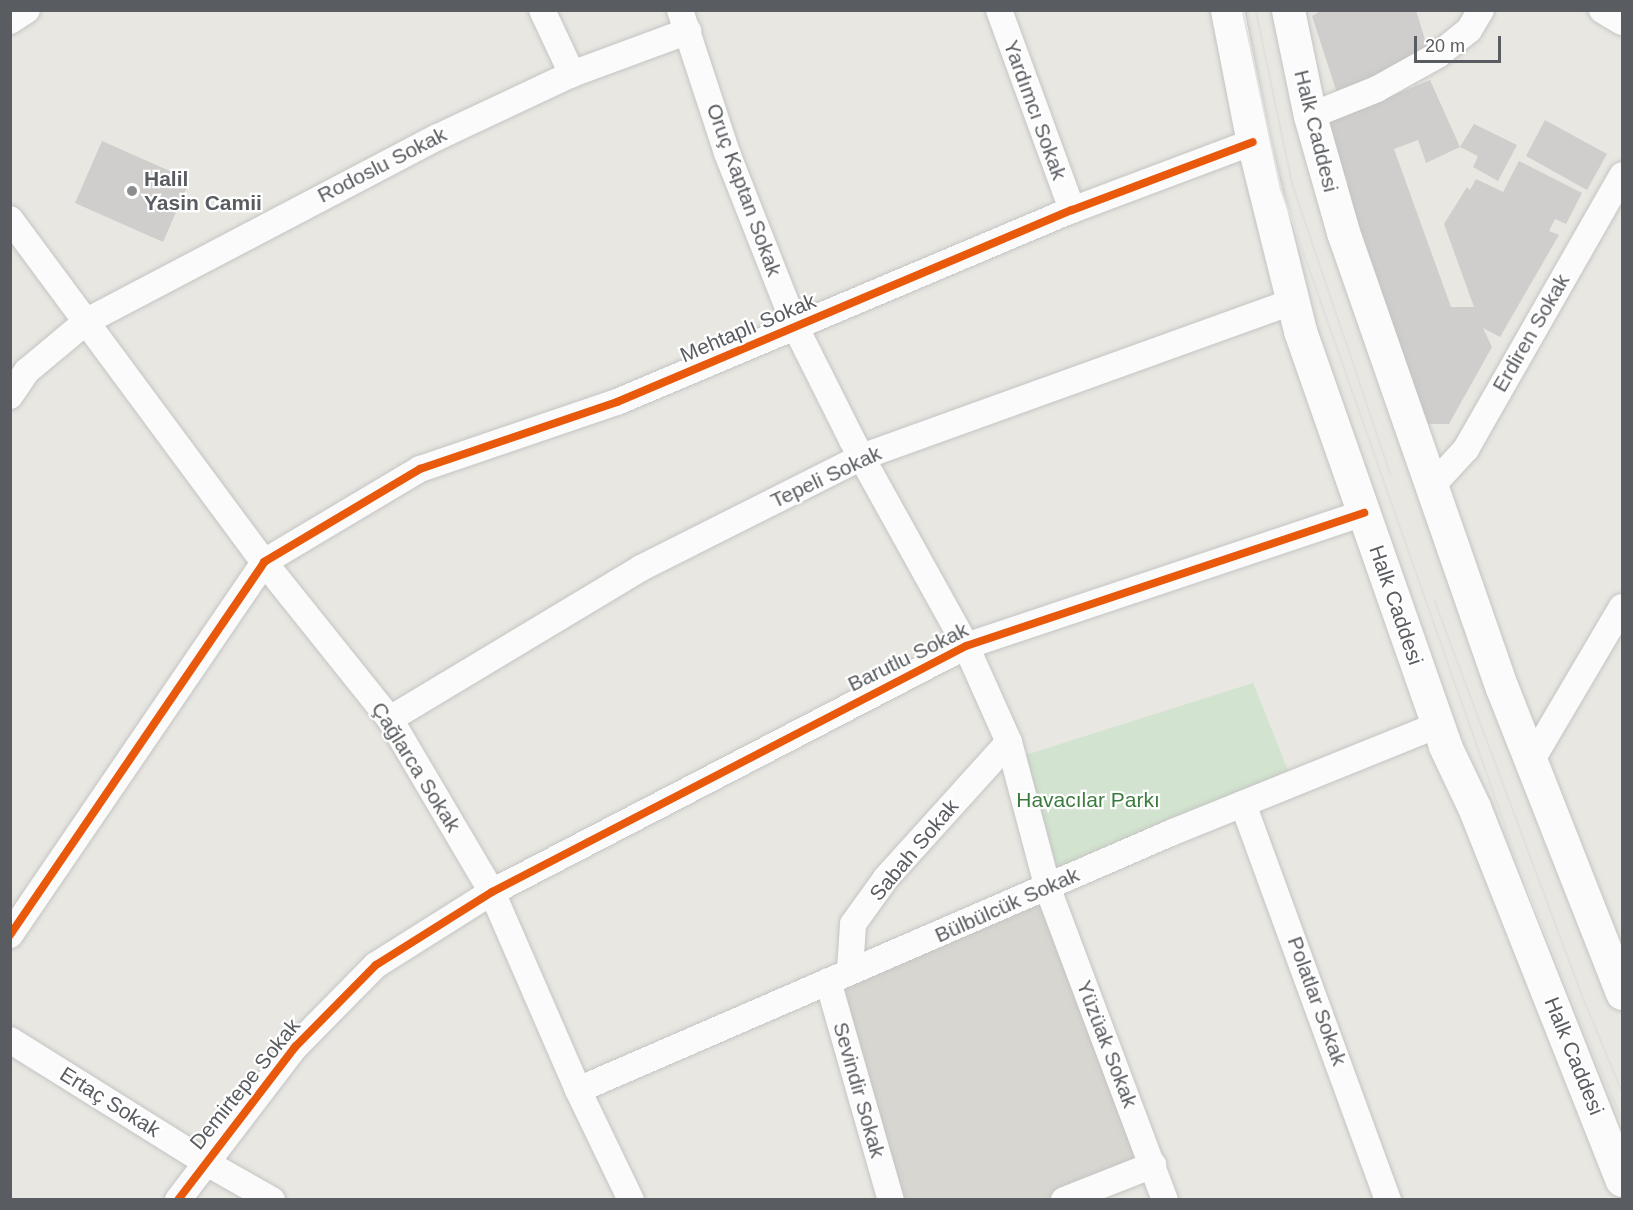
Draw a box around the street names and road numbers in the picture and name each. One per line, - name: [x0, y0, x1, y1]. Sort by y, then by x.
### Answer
- street label: Yardımcı Sokak: [998, 37, 1072, 183]
- street label: Halk Caddesi: [1289, 67, 1343, 195]
- street label: Oruç Kaptan Sokak: [701, 100, 787, 280]
- street label: Rodoslu Sokak: [313, 122, 451, 208]
- street label: Erdiren Sokak: [1487, 270, 1575, 396]
- street label: Mehtaplı Sokak: [676, 288, 820, 368]
- street label: Tepeli Sokak: [767, 440, 885, 514]
- street label: Halk Caddesi: [1364, 542, 1428, 668]
- street label: Barutlu Sokak: [844, 617, 972, 697]
- street label: Çağlarca Sokak: [366, 697, 466, 837]
- street label: Sabah Sokak: [864, 794, 964, 906]
- street label: Bülbülcük Sokak: [931, 862, 1083, 948]
- street label: Polatlar Sokak: [1282, 933, 1352, 1069]
- street label: Yüzüak Sokak: [1071, 977, 1143, 1111]
- street label: Halk Caddesi: [1539, 993, 1609, 1119]
- street label: Demirtepe Sokak: [185, 1013, 305, 1155]
- street label: Sevindir Sokak: [828, 1019, 890, 1161]
- street label: Ertaç Sokak: [55, 1061, 165, 1143]

